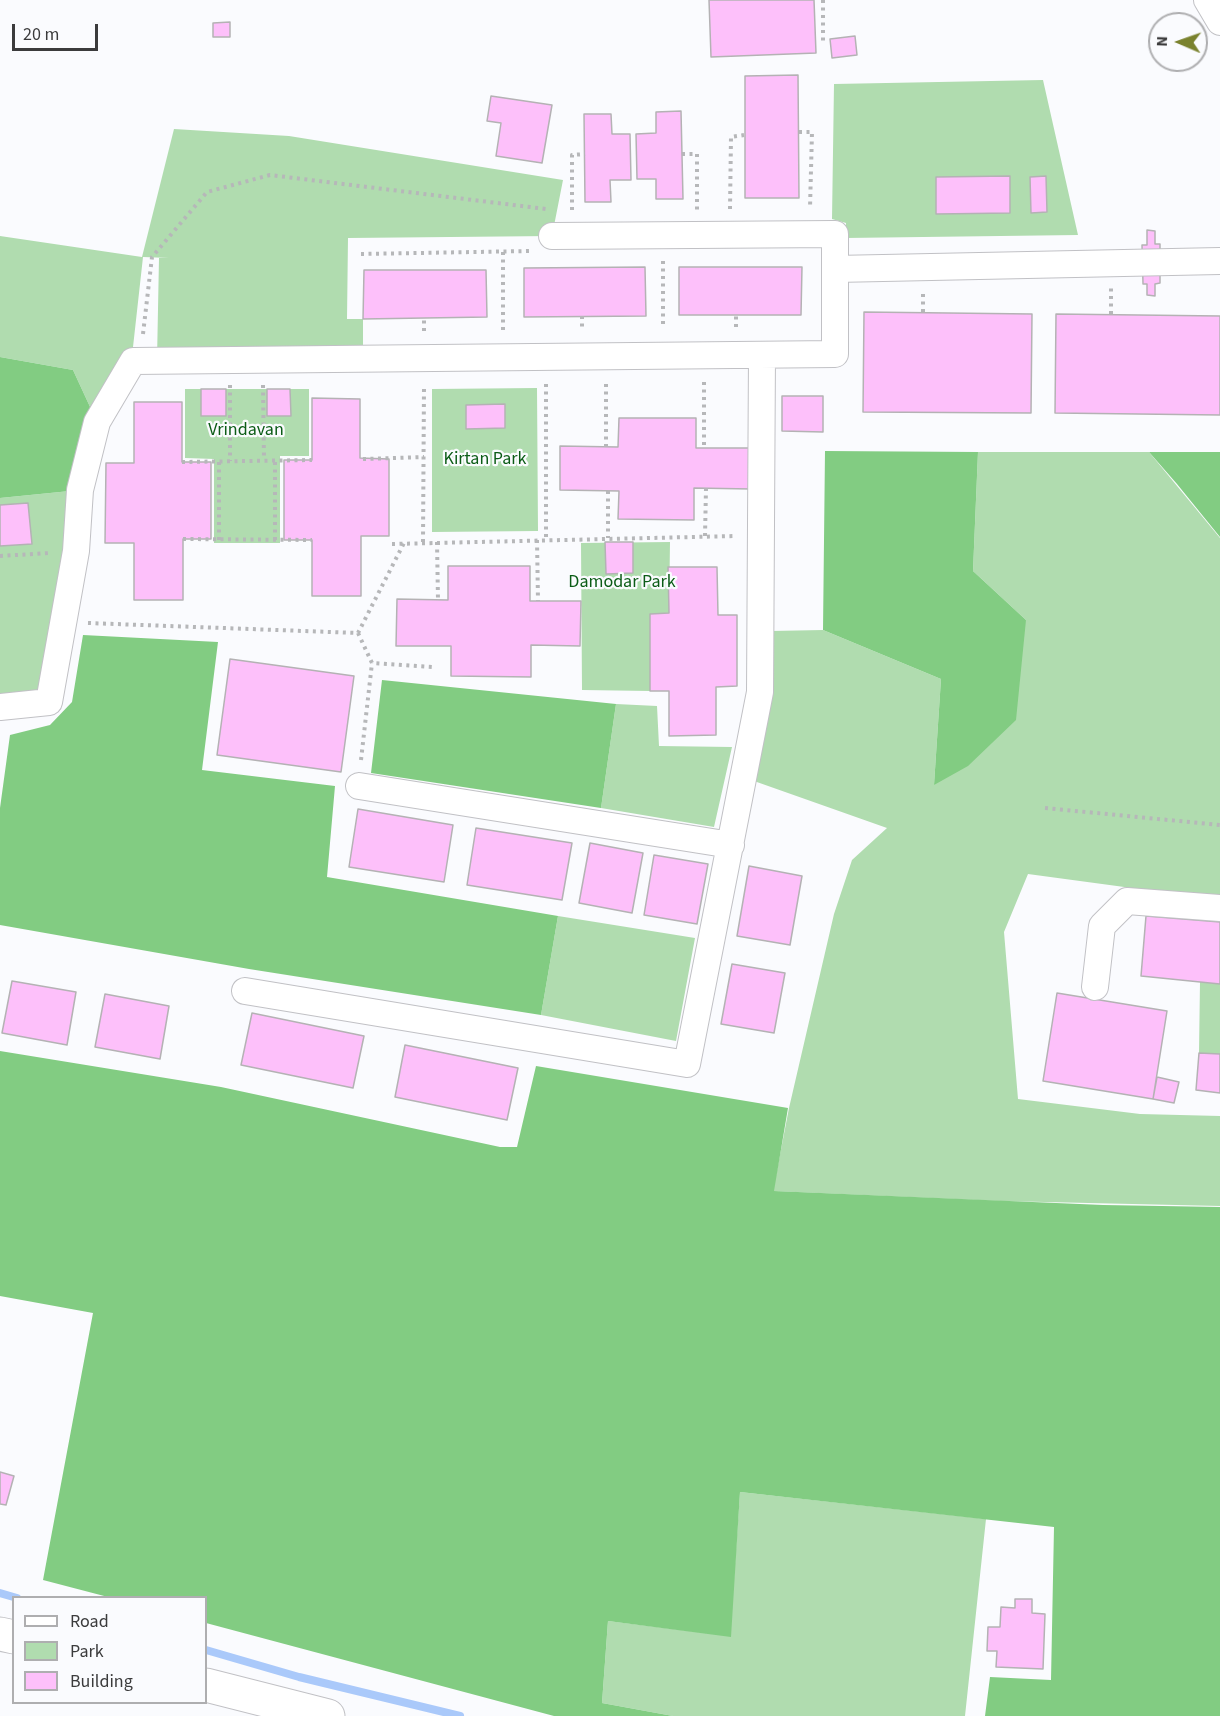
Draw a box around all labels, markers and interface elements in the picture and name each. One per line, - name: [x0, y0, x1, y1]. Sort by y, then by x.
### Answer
- scale bar: [15, 12, 100, 50]
- north arrow: [1148, 12, 1208, 72]
- text: 20 m: [23, 22, 59, 47]
- text: N: [1151, 36, 1173, 47]
- park label: Vrindavan: [208, 420, 284, 442]
- park label: Kirtan Park: [444, 449, 526, 471]
- park label: Damodar Park: [568, 572, 676, 594]
- legend: [12, 1596, 207, 1704]
- text: Road: [70, 1609, 109, 1634]
- text: Park: [70, 1639, 104, 1664]
- text: Building: [70, 1669, 133, 1694]

